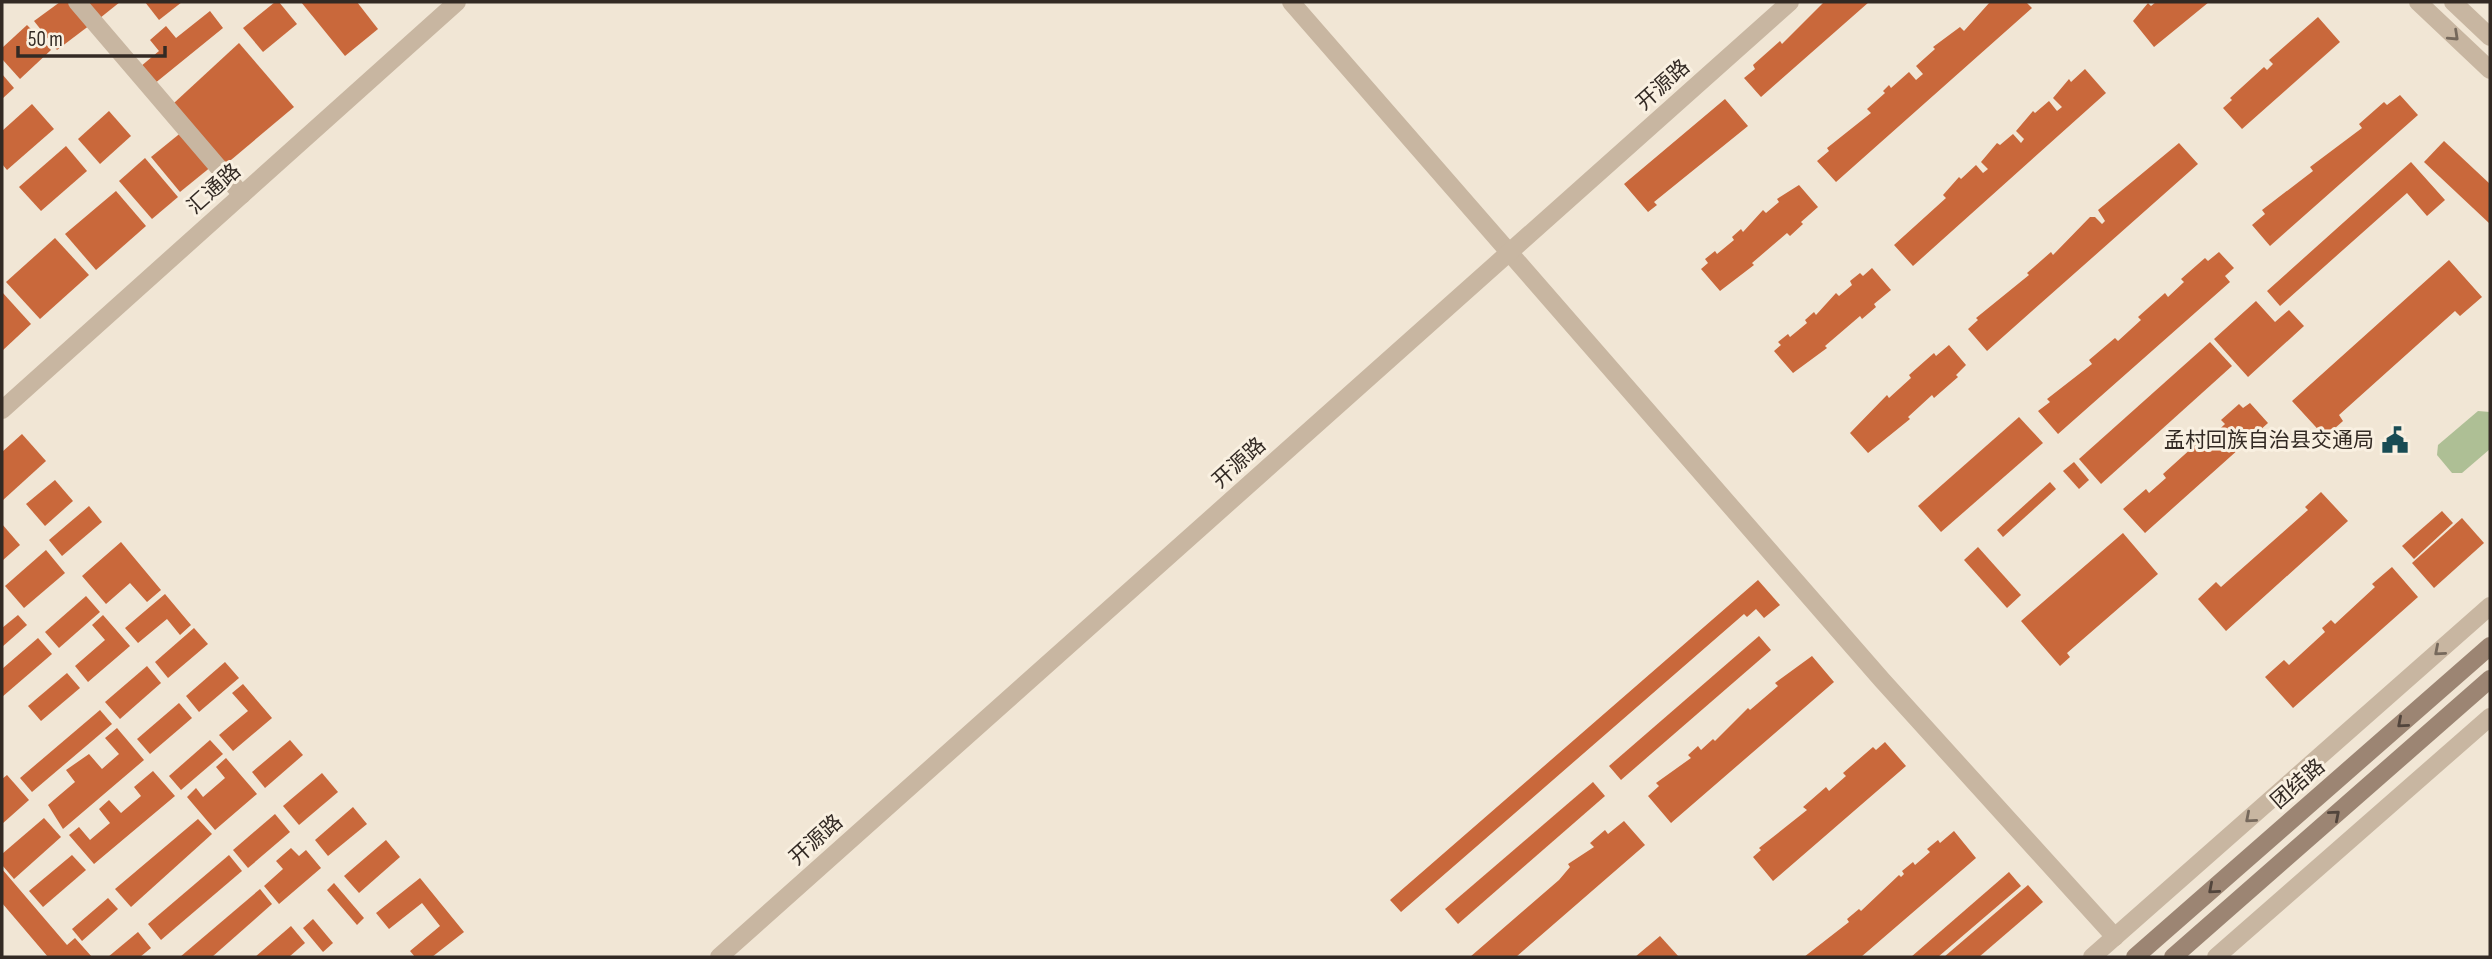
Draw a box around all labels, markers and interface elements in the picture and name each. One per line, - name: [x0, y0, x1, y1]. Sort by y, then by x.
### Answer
- scale bar: [18, 14, 164, 58]
- text: 50 m: [28, 27, 63, 52]
- one-way arrow: [2446, 27, 2459, 40]
- street label: 开源路: [1631, 55, 1695, 115]
- street label: 汇通路: [182, 159, 246, 219]
- public building icon: 孟村回族自治县交通局: [2380, 425, 2410, 455]
- place label: 孟村回族自治县交通局: [2164, 428, 2374, 453]
- street label: 开源路: [1207, 433, 1271, 493]
- one-way arrow: [2434, 643, 2447, 656]
- one-way arrow: [2397, 715, 2410, 727]
- street label: 团结路: [2266, 754, 2330, 814]
- street label: 开源路: [784, 810, 848, 870]
- one-way arrow: [2245, 810, 2258, 822]
- one-way arrow: [2326, 811, 2339, 823]
- one-way arrow: [2208, 881, 2221, 893]

